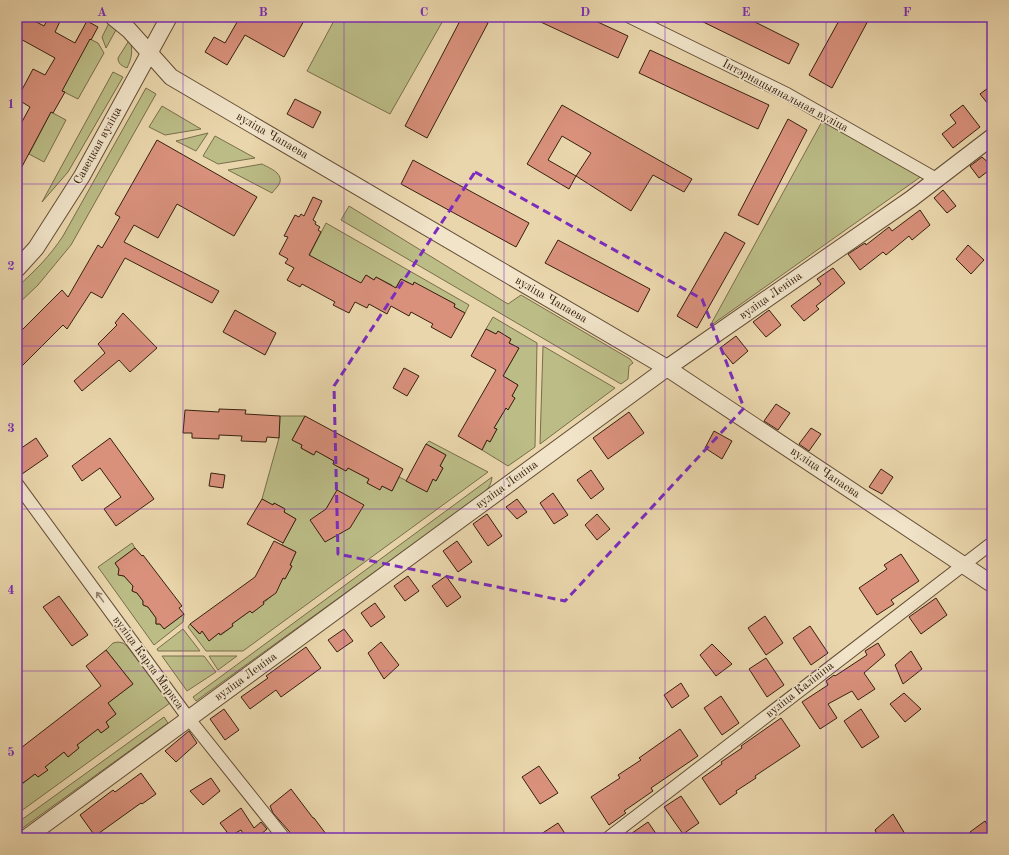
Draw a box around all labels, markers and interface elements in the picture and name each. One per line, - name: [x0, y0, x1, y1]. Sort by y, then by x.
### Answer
- text: A: [97, 6, 107, 19]
- text: B: [258, 6, 268, 19]
- text: C: [420, 6, 428, 19]
- text: D: [580, 6, 590, 19]
- text: E: [742, 6, 751, 19]
- text: F: [903, 6, 912, 19]
- street label: Інтэрнацыянальная вуліца: [720, 57, 850, 134]
- text: 1: [7, 98, 15, 111]
- street label: Савецкая вуліца: [71, 105, 124, 187]
- street label: вуліца Чапаева: [234, 110, 311, 161]
- text: 2: [7, 260, 15, 273]
- street label: вуліца Леніна: [737, 269, 805, 322]
- street label: вуліца Чапаева: [513, 274, 590, 325]
- text: 3: [7, 422, 15, 435]
- street label: вуліца Чапаева: [788, 445, 863, 501]
- street label: вуліца Леніна: [473, 458, 540, 512]
- text: 4: [7, 584, 15, 597]
- one-way arrow: [96, 592, 104, 603]
- street label: вуліца Карла Маркса: [110, 613, 187, 712]
- street label: вуліца Леніна: [212, 650, 279, 704]
- street label: вуліца Калініна: [763, 659, 836, 720]
- text: 5: [7, 746, 15, 759]

